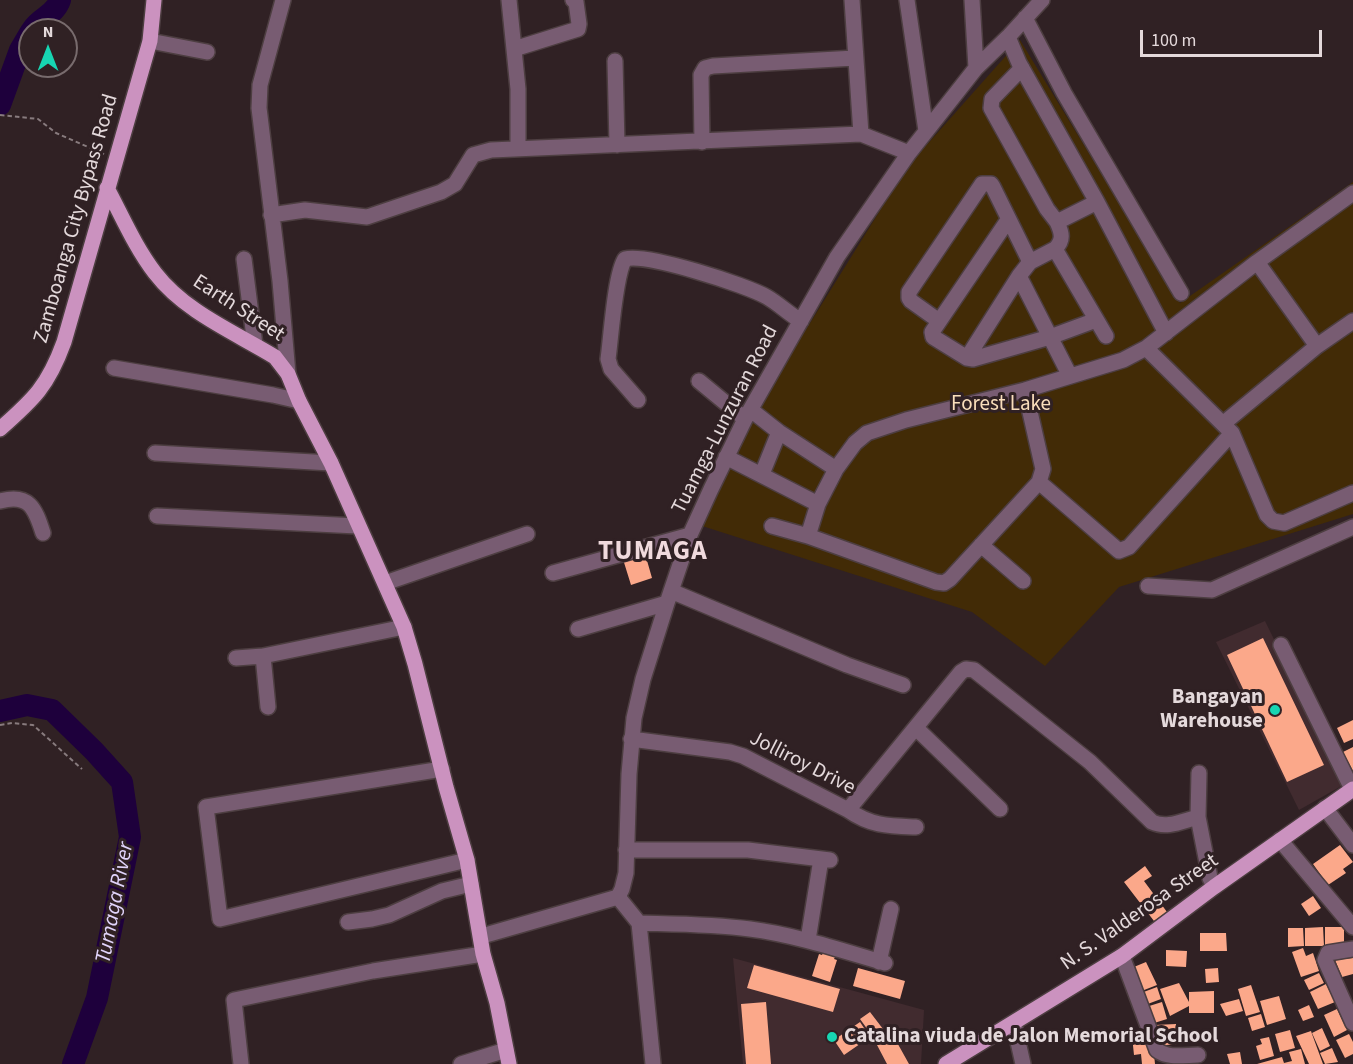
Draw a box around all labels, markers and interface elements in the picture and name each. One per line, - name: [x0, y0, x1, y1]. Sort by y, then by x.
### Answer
- north arrow: [18, 18, 78, 78]
- scale bar: [1143, 18, 1324, 56]
- text: N: [43, 21, 53, 43]
- text: 100 m: [1151, 28, 1196, 53]
- street label: Zamboanga City Bypass Road: [29, 92, 125, 346]
- street label: Earth Street: [187, 270, 289, 348]
- street label: Tuamga-Lunzuran Road: [668, 322, 784, 518]
- park label: Forest Lake: [951, 392, 1051, 418]
- district label: TUMAGA: [598, 537, 708, 569]
- place label: Bangayan Warehouse: [1160, 685, 1263, 735]
- marker: Bangayan Warehouse: [1268, 703, 1282, 717]
- street label: Jolliroy Drive: [745, 727, 859, 801]
- water label: Tumaga River: [91, 840, 141, 966]
- street label: N. S. Valderosa Street: [1056, 849, 1224, 977]
- place label: Catalina viuda de Jalon Memorial School: [844, 1024, 1218, 1050]
- marker: Catalina viuda de Jalon Memorial School: [825, 1030, 839, 1044]

